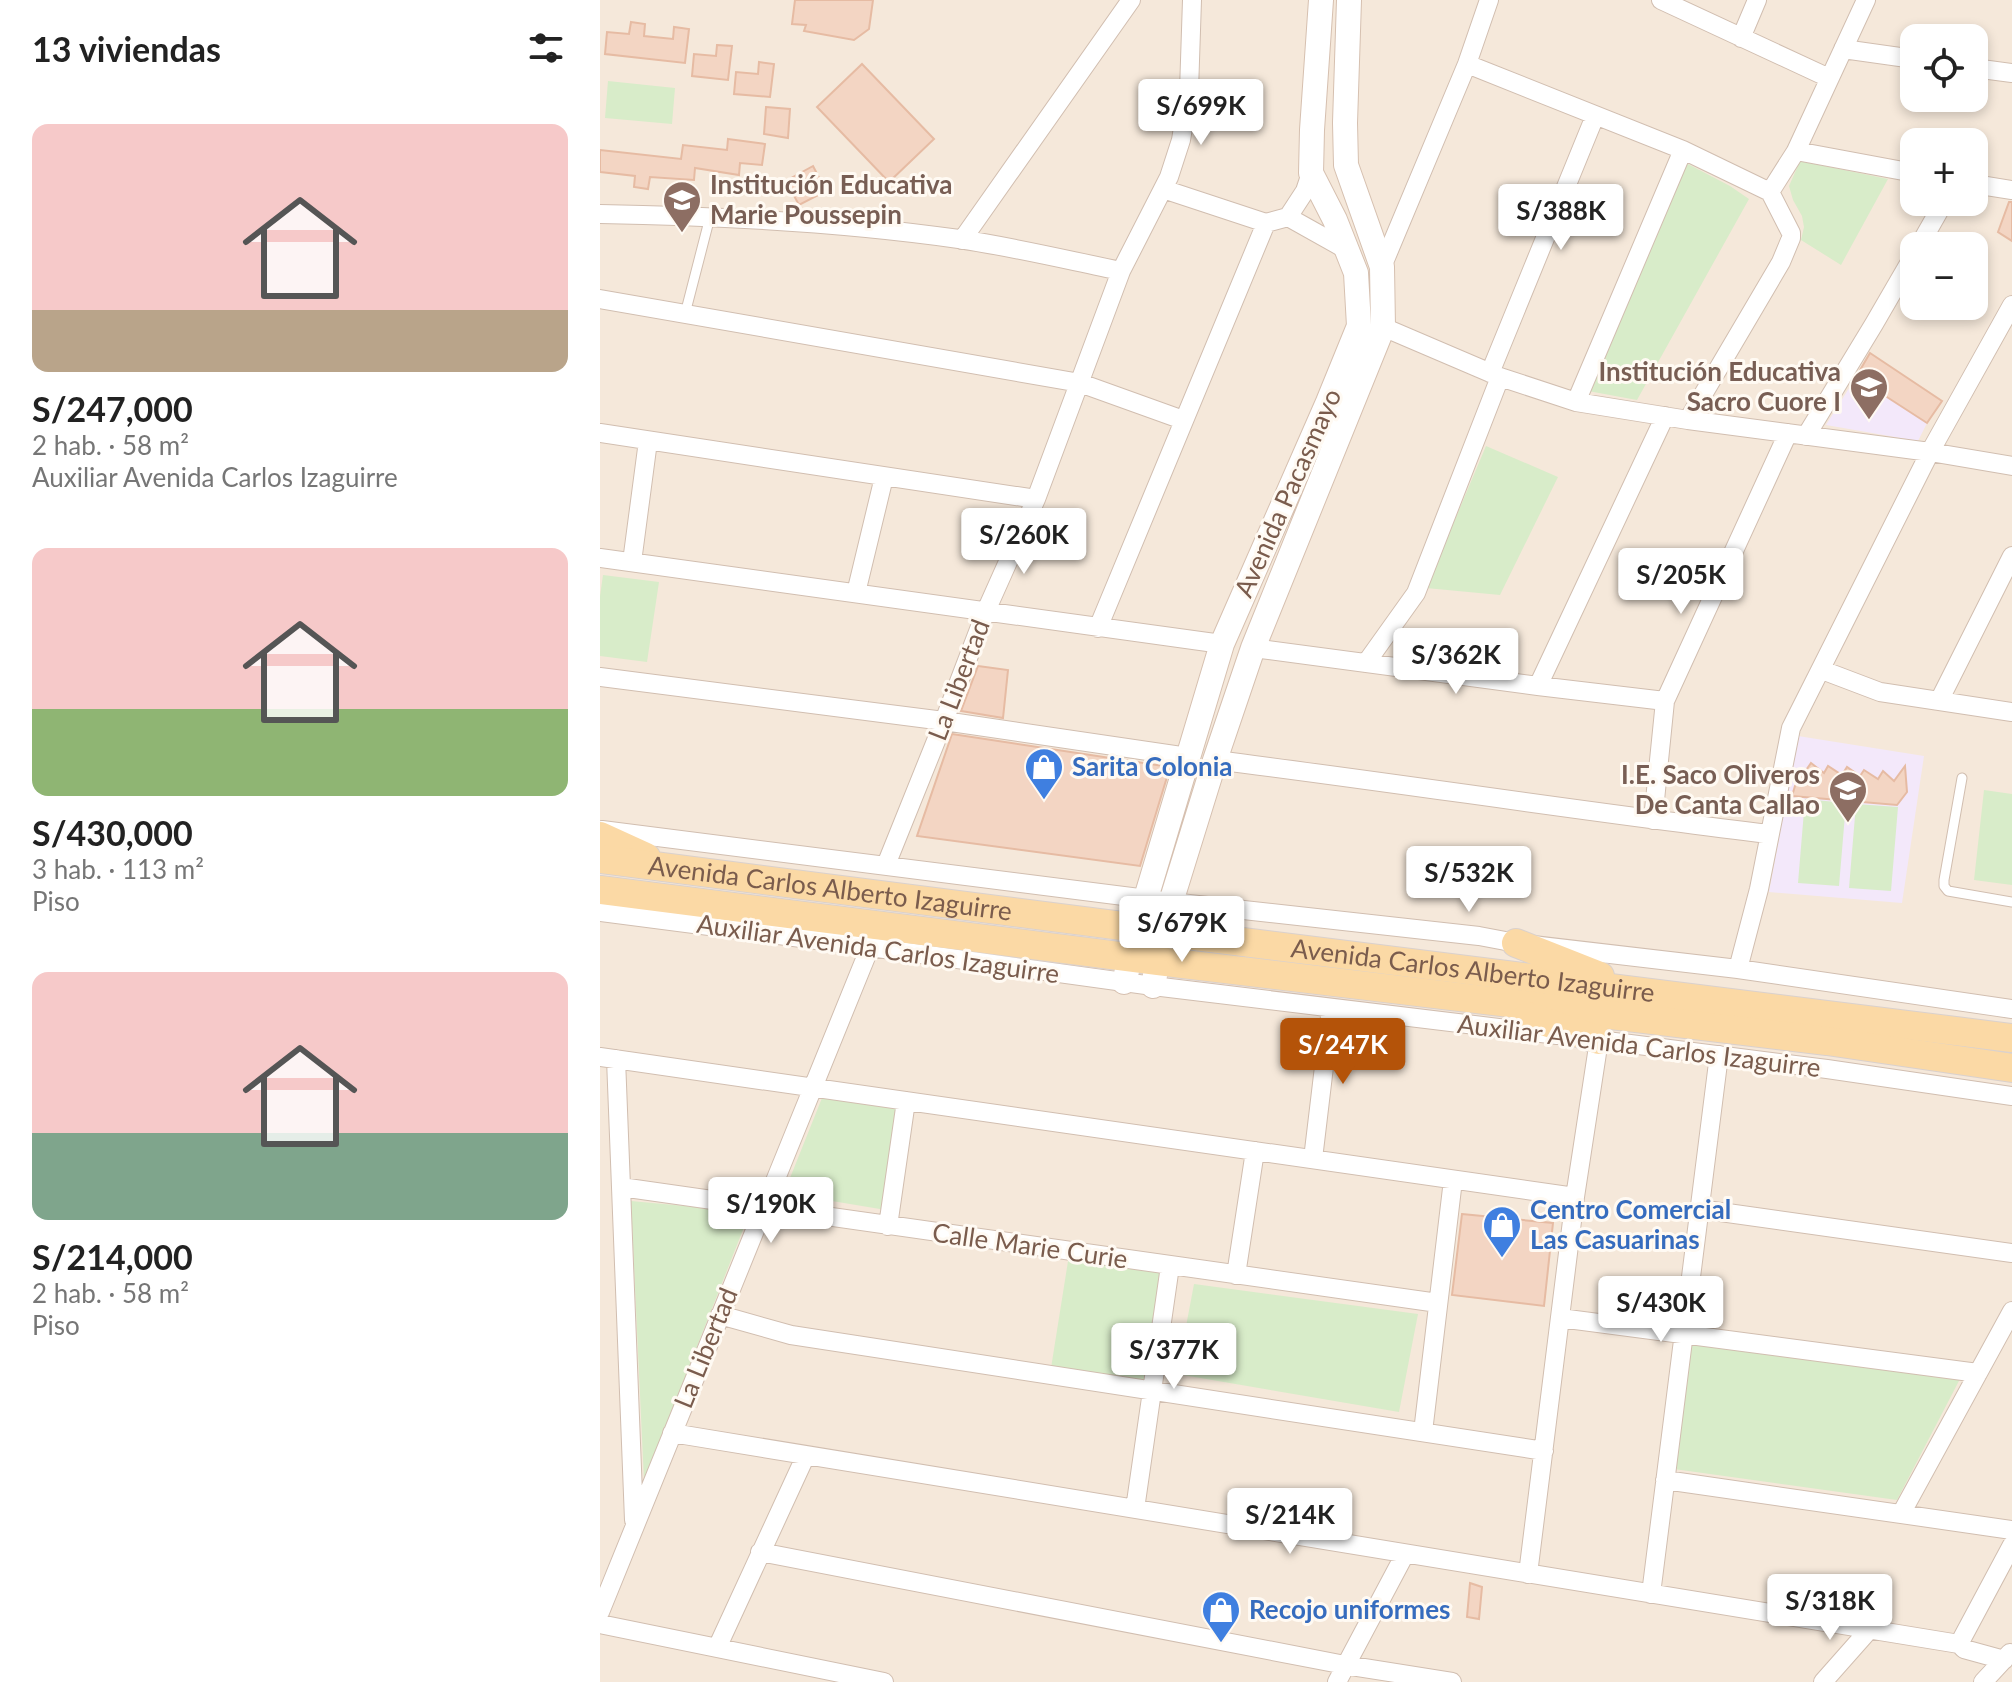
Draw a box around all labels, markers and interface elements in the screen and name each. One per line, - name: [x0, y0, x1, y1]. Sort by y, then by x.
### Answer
- map controls: [1900, 24, 1988, 320]
- button: locate: [1900, 24, 1988, 112]
- icon: filters: [524, 26, 568, 70]
- text: 13 viviendas: [32, 28, 221, 69]
- pin: S/699K: [1136, 79, 1266, 147]
- text: S/699K: [1156, 89, 1246, 121]
- button: +: [1900, 128, 1988, 216]
- place label: Institución Educativa Marie Poussepin: [710, 168, 953, 230]
- icon: home: [228, 176, 372, 320]
- school or university icon: Institución Educativa Marie Poussepin: [661, 179, 703, 234]
- pin: S/388K: [1496, 184, 1626, 252]
- text: S/388K: [1516, 194, 1606, 226]
- button: −: [1900, 232, 1988, 320]
- place label: Institución Educativa Sacro Cuore I: [1598, 355, 1841, 417]
- school or university icon: Institución Educativa Sacro Cuore I: [1848, 366, 1890, 421]
- street label: Avenida Pacasmayo: [1227, 383, 1347, 602]
- text: S/247,000: [32, 388, 193, 429]
- text: 2 hab. · 58 m²: [32, 429, 189, 461]
- text: Auxiliar Avenida Carlos Izaguirre: [32, 461, 398, 493]
- pin: S/260K: [959, 508, 1089, 576]
- text: S/260K: [979, 518, 1069, 550]
- pin: S/205K: [1616, 548, 1746, 616]
- text: S/205K: [1636, 558, 1726, 590]
- icon: home: [228, 600, 372, 744]
- street label: La Libertad: [920, 615, 996, 745]
- pin: S/362K: [1391, 628, 1521, 696]
- text: S/362K: [1411, 638, 1501, 670]
- shop icon: Sarita Colonia: [1023, 746, 1065, 801]
- place label: Sarita Colonia: [1072, 750, 1233, 782]
- place label: I.E. Saco Oliveros De Canta Callao: [1621, 758, 1820, 820]
- school or university icon: I.E. Saco Oliveros De Canta Callao: [1827, 769, 1869, 824]
- text: S/430,000: [32, 812, 193, 853]
- pin: S/532K: [1404, 846, 1534, 914]
- street label: Avenida Carlos Alberto Izaguirre: [647, 848, 1014, 927]
- text: 3 hab. · 113 m²: [32, 853, 204, 885]
- text: S/532K: [1424, 856, 1514, 888]
- text: Piso: [32, 885, 80, 917]
- pin: S/679K: [1117, 896, 1247, 964]
- text: S/679K: [1137, 906, 1227, 938]
- street label: Auxiliar Avenida Carlos Izaguirre: [695, 907, 1061, 989]
- street label: Avenida Carlos Alberto Izaguirre: [1289, 931, 1657, 1008]
- street label: Auxiliar Avenida Carlos Izaguirre: [1456, 1007, 1823, 1083]
- pin: S/247K: [1278, 1018, 1408, 1086]
- icon: home: [228, 1024, 372, 1168]
- text: S/247K: [1298, 1028, 1388, 1060]
- pin: S/190K: [706, 1177, 836, 1245]
- text: S/190K: [726, 1187, 816, 1219]
- place label: Centro Comercial Las Casuarinas: [1530, 1193, 1731, 1255]
- shop icon: Centro Comercial Las Casuarinas: [1481, 1204, 1523, 1259]
- street label: Calle Marie Curie: [930, 1215, 1130, 1275]
- text: S/214,000: [32, 1236, 193, 1277]
- pin: S/430K: [1596, 1276, 1726, 1344]
- text: 2 hab. · 58 m²: [32, 1277, 189, 1309]
- street label: La Libertad: [666, 1283, 744, 1413]
- text: S/430K: [1616, 1286, 1706, 1318]
- text: Piso: [32, 1309, 80, 1341]
- pin: S/377K: [1109, 1323, 1239, 1391]
- text: S/377K: [1129, 1333, 1219, 1365]
- pin: S/214K: [1225, 1488, 1355, 1556]
- text: S/214K: [1245, 1498, 1335, 1530]
- pin: S/318K: [1765, 1574, 1895, 1642]
- text: S/318K: [1785, 1584, 1875, 1616]
- shop icon: Recojo uniformes: [1200, 1589, 1242, 1644]
- place label: Recojo uniformes: [1249, 1593, 1450, 1625]

